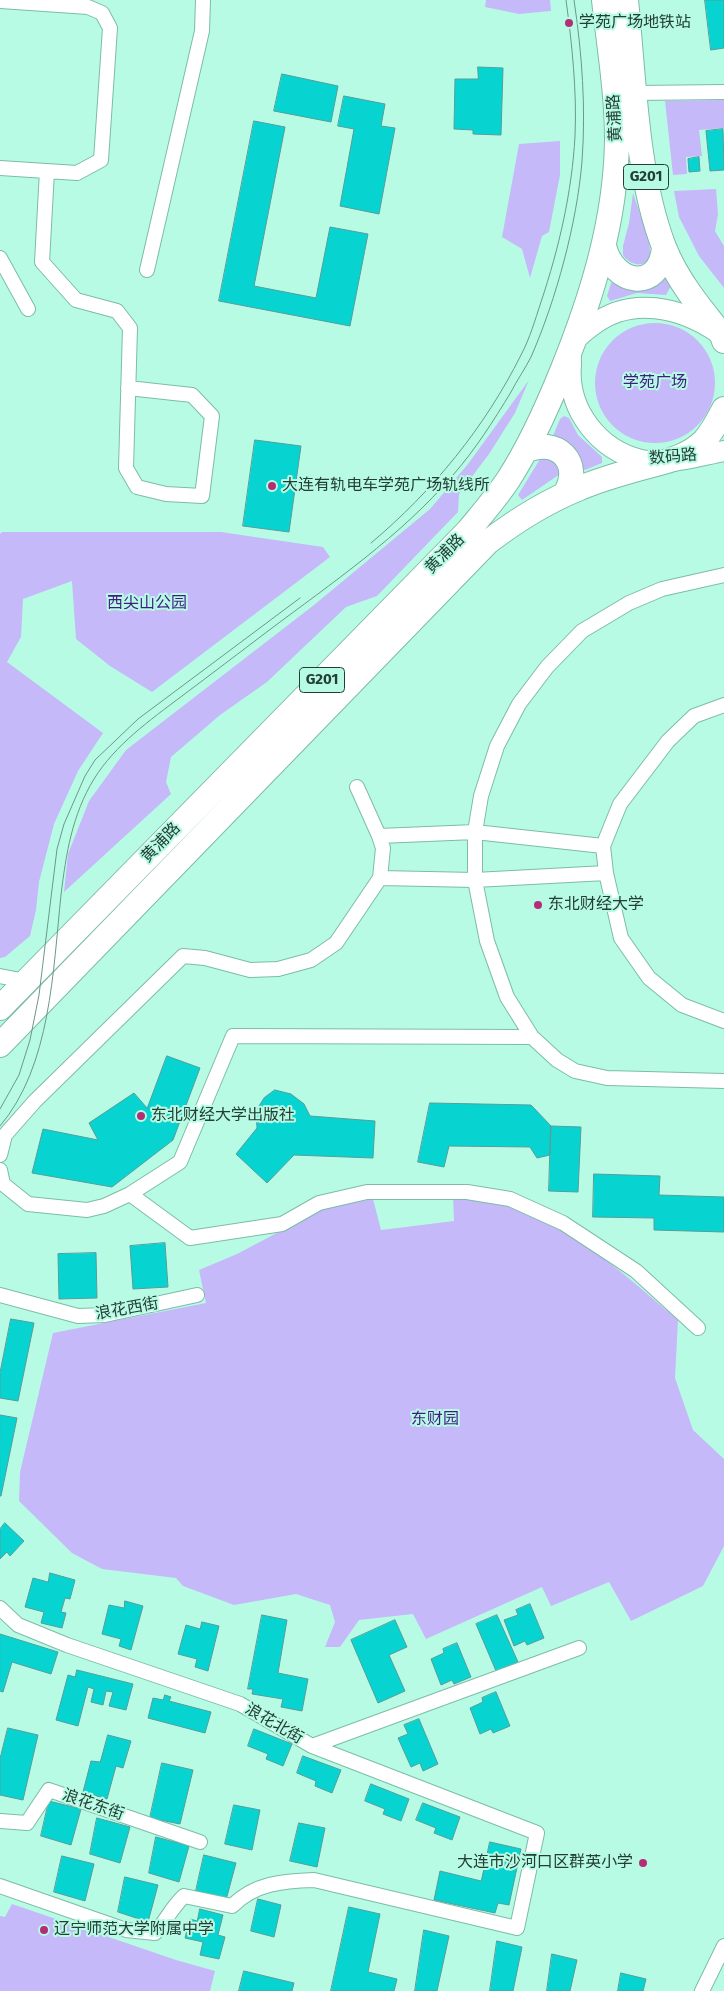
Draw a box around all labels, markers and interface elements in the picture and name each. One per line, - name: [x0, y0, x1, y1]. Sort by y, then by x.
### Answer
- place label: 学苑广场地铁站: [579, 13, 691, 33]
- marker: 学苑广场地铁站: [563, 17, 575, 29]
- street label: 黄浦路: [604, 94, 626, 142]
- road number: G201: [624, 164, 668, 190]
- park label: 学苑广场: [623, 373, 687, 393]
- street label: 数码路: [648, 445, 698, 469]
- place label: 大连有轨电车学苑广场轨线所: [282, 476, 490, 496]
- marker: 大连有轨电车学苑广场轨线所: [266, 480, 278, 492]
- street label: 黄浦路: [421, 530, 469, 578]
- park label: 西尖山公园: [107, 594, 187, 614]
- road number: G201: [300, 668, 344, 692]
- street label: 黄浦路: [137, 819, 185, 867]
- place label: 东北财经大学: [548, 895, 644, 915]
- marker: 东北财经大学: [532, 899, 544, 911]
- place label: 东北财经大学出版社: [151, 1106, 295, 1126]
- marker: 东北财经大学出版社: [135, 1110, 147, 1122]
- street label: 浪花西街: [94, 1294, 160, 1324]
- park label: 东财园: [411, 1410, 459, 1430]
- street label: 浪花北街: [241, 1700, 307, 1748]
- street label: 浪花东街: [60, 1786, 126, 1824]
- place label: 大连市沙河口区群英小学: [457, 1853, 633, 1873]
- marker: 大连市沙河口区群英小学: [637, 1857, 649, 1869]
- place label: 辽宁师范大学附属中学: [54, 1920, 214, 1940]
- marker: 辽宁师范大学附属中学: [38, 1924, 50, 1936]

